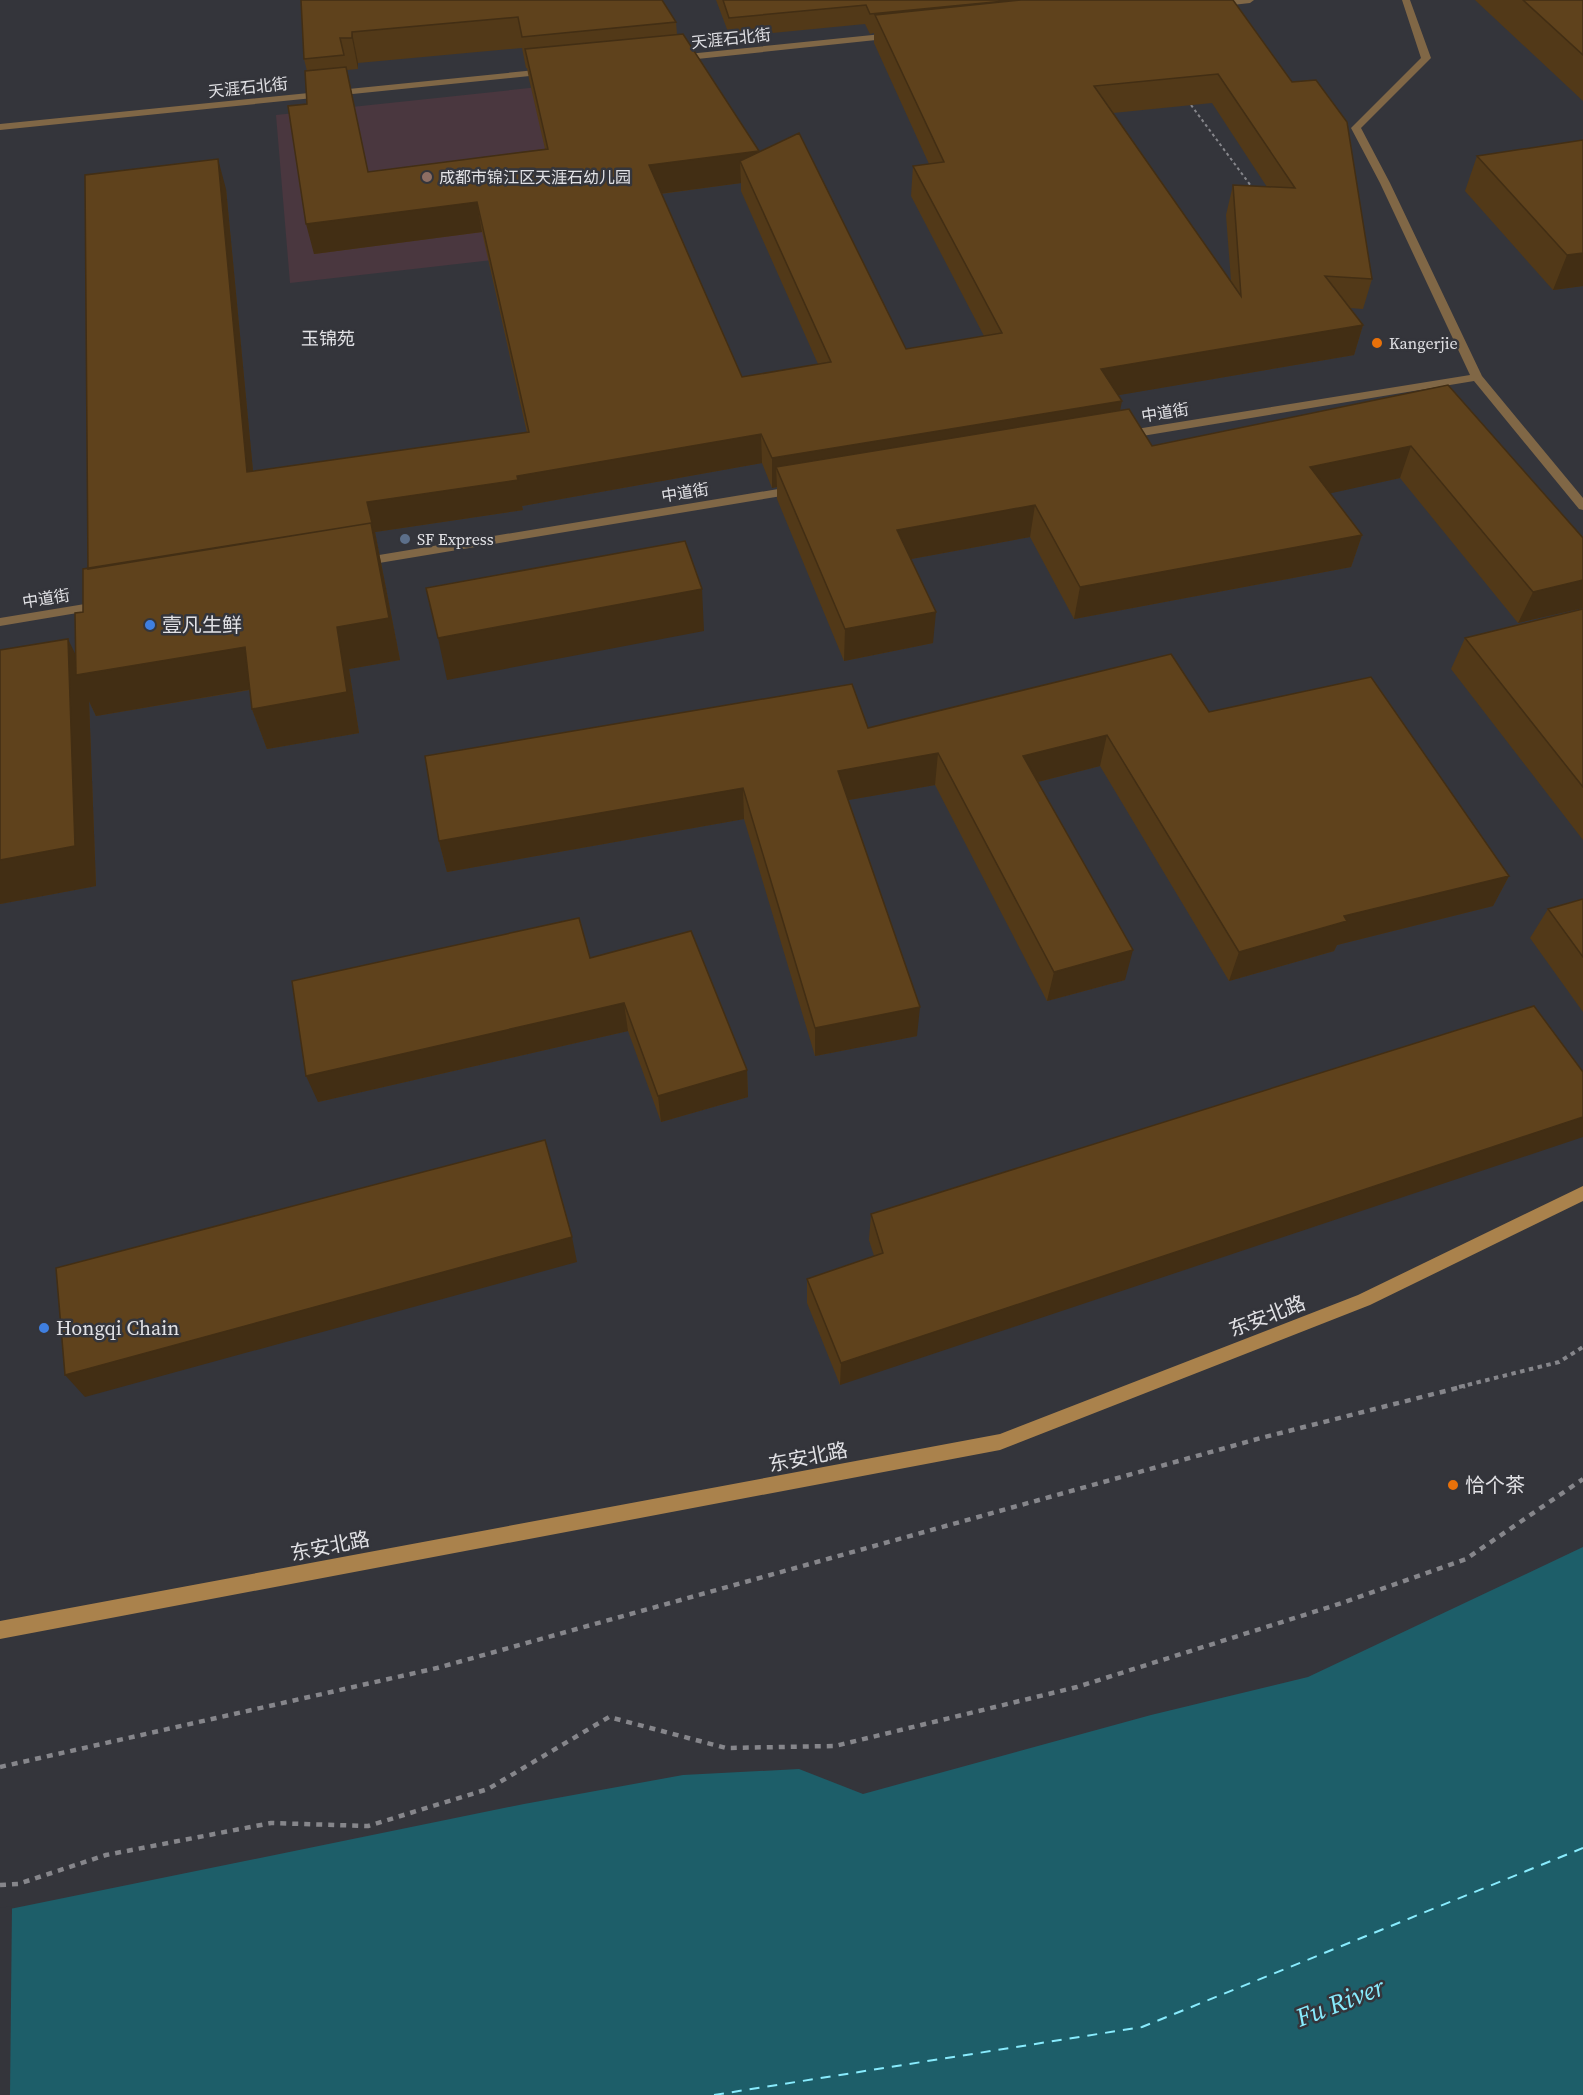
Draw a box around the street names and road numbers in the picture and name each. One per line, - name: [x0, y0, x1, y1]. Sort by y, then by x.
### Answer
- street label: 天涯石北街: [690, 23, 772, 53]
- street label: 天涯石北街: [207, 72, 289, 102]
- street label: 中道街: [1140, 397, 1190, 427]
- street label: 中道街: [660, 477, 710, 507]
- street label: 中道街: [21, 583, 71, 613]
- street label: 东安北路: [1225, 1289, 1309, 1343]
- street label: 东安北路: [766, 1436, 850, 1478]
- street label: 东安北路: [288, 1525, 372, 1567]

